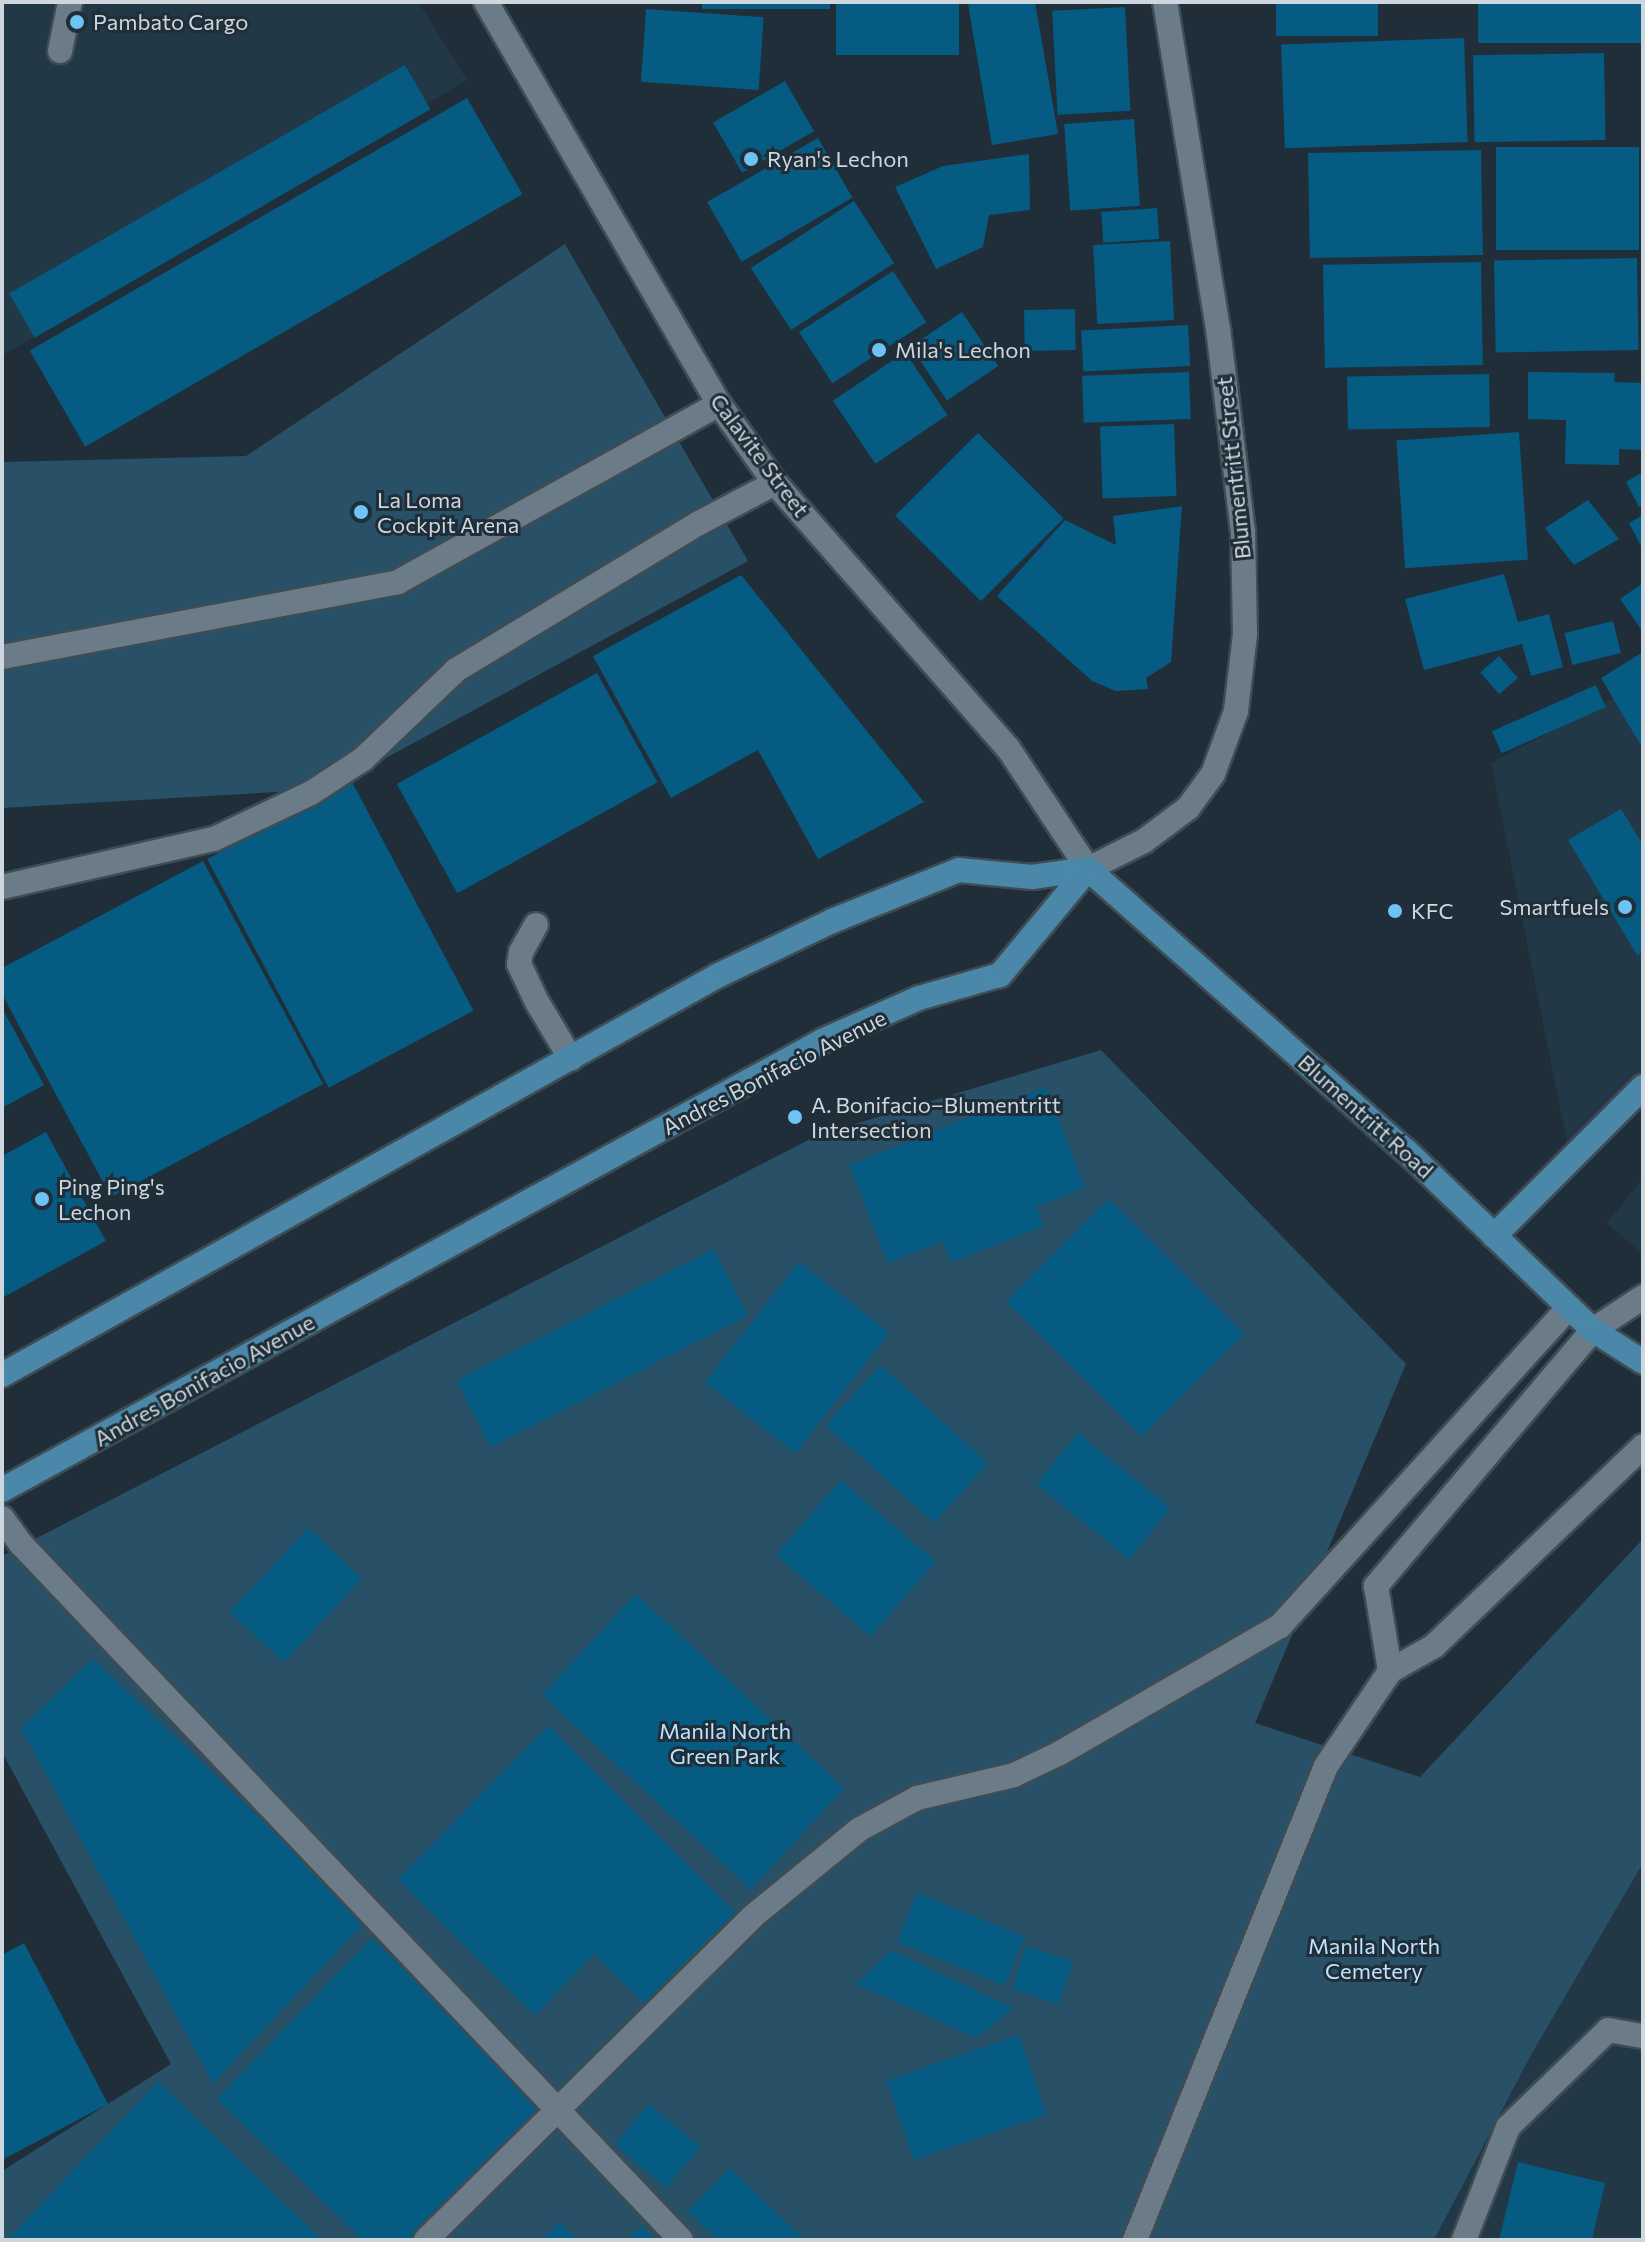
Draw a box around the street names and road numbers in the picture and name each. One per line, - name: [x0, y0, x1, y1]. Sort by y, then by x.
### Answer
- street label: Blumentritt Street: [1210, 375, 1256, 561]
- street label: Calavite Street: [705, 388, 815, 522]
- street label: Andres Bonifacio Avenue: [658, 1004, 890, 1140]
- street label: Blumentritt Road: [1293, 1048, 1439, 1184]
- street label: Andres Bonifacio Avenue: [89, 1308, 319, 1452]

